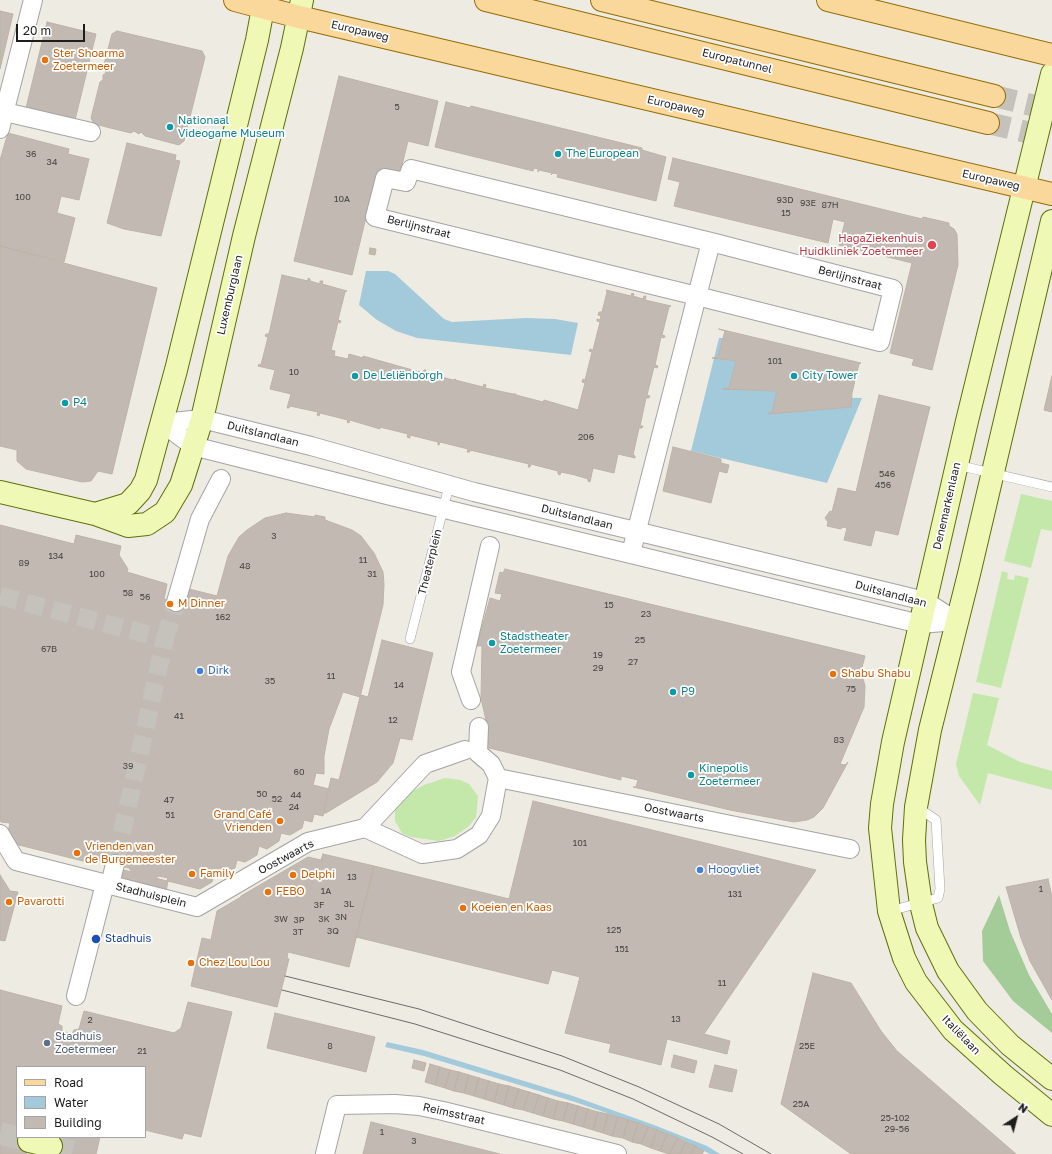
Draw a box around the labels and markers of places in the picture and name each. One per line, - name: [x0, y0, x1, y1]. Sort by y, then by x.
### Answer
- place label: Ster Shoarma Zoetermeer: [53, 47, 124, 73]
- marker: Ster Shoarma Zoetermeer: [40, 55, 50, 65]
- place label: Nationaal Videogame Museum: [178, 114, 285, 140]
- marker: Nationaal Videogame Museum: [165, 122, 175, 132]
- place label: The European: [566, 147, 639, 161]
- marker: The European: [553, 149, 563, 159]
- place label: HagaZiekenhuis Huidkliniek Zoetermeer: [799, 232, 923, 258]
- marker: HagaZiekenhuis Huidkliniek Zoetermeer: [926, 239, 938, 251]
- place label: De Leliënborgh: [363, 369, 443, 383]
- place label: City Tower: [802, 369, 858, 383]
- marker: De Leliënborgh: [350, 371, 360, 381]
- marker: City Tower: [789, 371, 799, 381]
- place label: P4: [73, 396, 87, 410]
- marker: P4: [60, 398, 70, 408]
- place label: M Dinner: [178, 597, 225, 611]
- marker: M Dinner: [165, 599, 175, 609]
- place label: Stadstheater Zoetermeer: [500, 630, 569, 656]
- marker: Stadstheater Zoetermeer: [487, 638, 497, 648]
- place label: Dirk: [208, 664, 229, 678]
- marker: Dirk: [195, 666, 205, 676]
- place label: Shabu Shabu: [841, 667, 911, 681]
- marker: Shabu Shabu: [828, 669, 838, 679]
- place label: P9: [681, 685, 695, 699]
- marker: P9: [668, 687, 678, 697]
- place label: Kinepolis Zoetermeer: [699, 762, 760, 788]
- marker: Kinepolis Zoetermeer: [686, 770, 696, 780]
- place label: Grand Café Vrienden: [214, 808, 272, 834]
- marker: Grand Café Vrienden: [275, 816, 285, 826]
- place label: Vrienden van de Burgemeester: [85, 840, 176, 866]
- marker: Vrienden van de Burgemeester: [72, 848, 82, 858]
- place label: Hoogvliet: [708, 863, 760, 877]
- marker: Hoogvliet: [695, 865, 705, 875]
- place label: Family: [200, 867, 235, 881]
- place label: Delphi: [301, 868, 335, 882]
- marker: Family: [187, 869, 197, 879]
- marker: Delphi: [288, 870, 298, 880]
- place label: FEBO: [276, 885, 305, 899]
- marker: FEBO: [263, 887, 273, 897]
- place label: Pavarotti: [17, 895, 65, 909]
- marker: Pavarotti: [4, 897, 14, 907]
- place label: Koeien en Kaas: [471, 901, 552, 915]
- marker: Koeien en Kaas: [458, 903, 468, 913]
- place label: Stadhuis: [105, 932, 151, 946]
- marker: Stadhuis: [90, 933, 102, 945]
- place label: Chez Lou Lou: [199, 956, 270, 970]
- marker: Chez Lou Lou: [186, 958, 196, 968]
- place label: Stadhuis Zoetermeer: [55, 1030, 116, 1056]
- marker: Stadhuis Zoetermeer: [42, 1038, 52, 1048]

